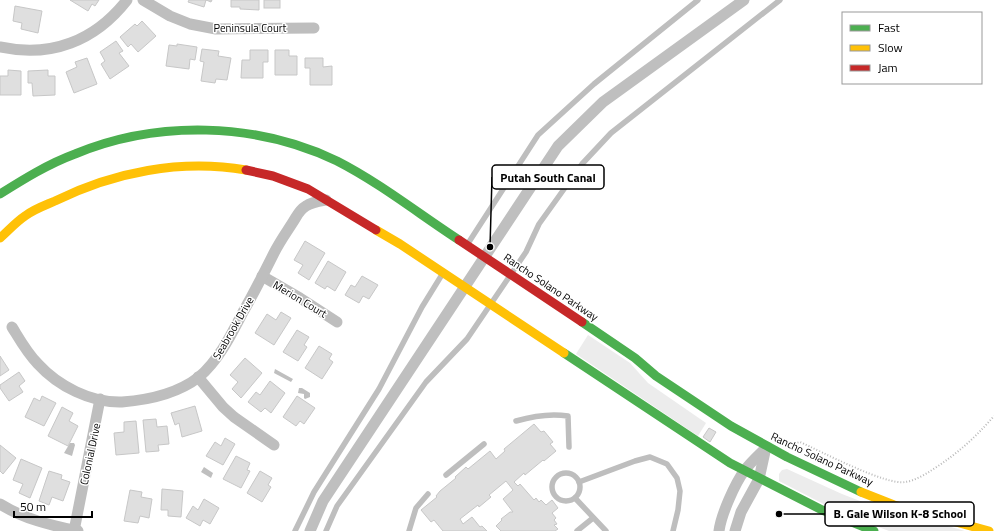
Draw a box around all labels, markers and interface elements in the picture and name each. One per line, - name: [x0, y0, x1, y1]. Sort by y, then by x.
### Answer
- legend: [842, 12, 982, 84]
- text: Fast: [878, 18, 901, 37]
- street label: Peninsula Court: [214, 20, 287, 36]
- text: Slow: [878, 38, 903, 57]
- text: Jam: [878, 58, 898, 77]
- callout: Putah South Canal: [492, 165, 604, 189]
- text: Putah South Canal: [500, 168, 596, 187]
- street label: Rancho Solano Parkway: [500, 249, 602, 325]
- street label: Merion Court: [270, 277, 330, 321]
- street label: Seabrook Drive: [209, 293, 258, 362]
- street label: Colonial Drive: [76, 421, 104, 486]
- street label: Rancho Solano Parkway: [768, 428, 876, 490]
- scale bar: [14, 493, 92, 519]
- text: 50 m: [20, 497, 46, 516]
- callout: B. Gale Wilson K-8 School: [825, 502, 974, 526]
- text: B. Gale Wilson K-8 School: [834, 504, 966, 523]

